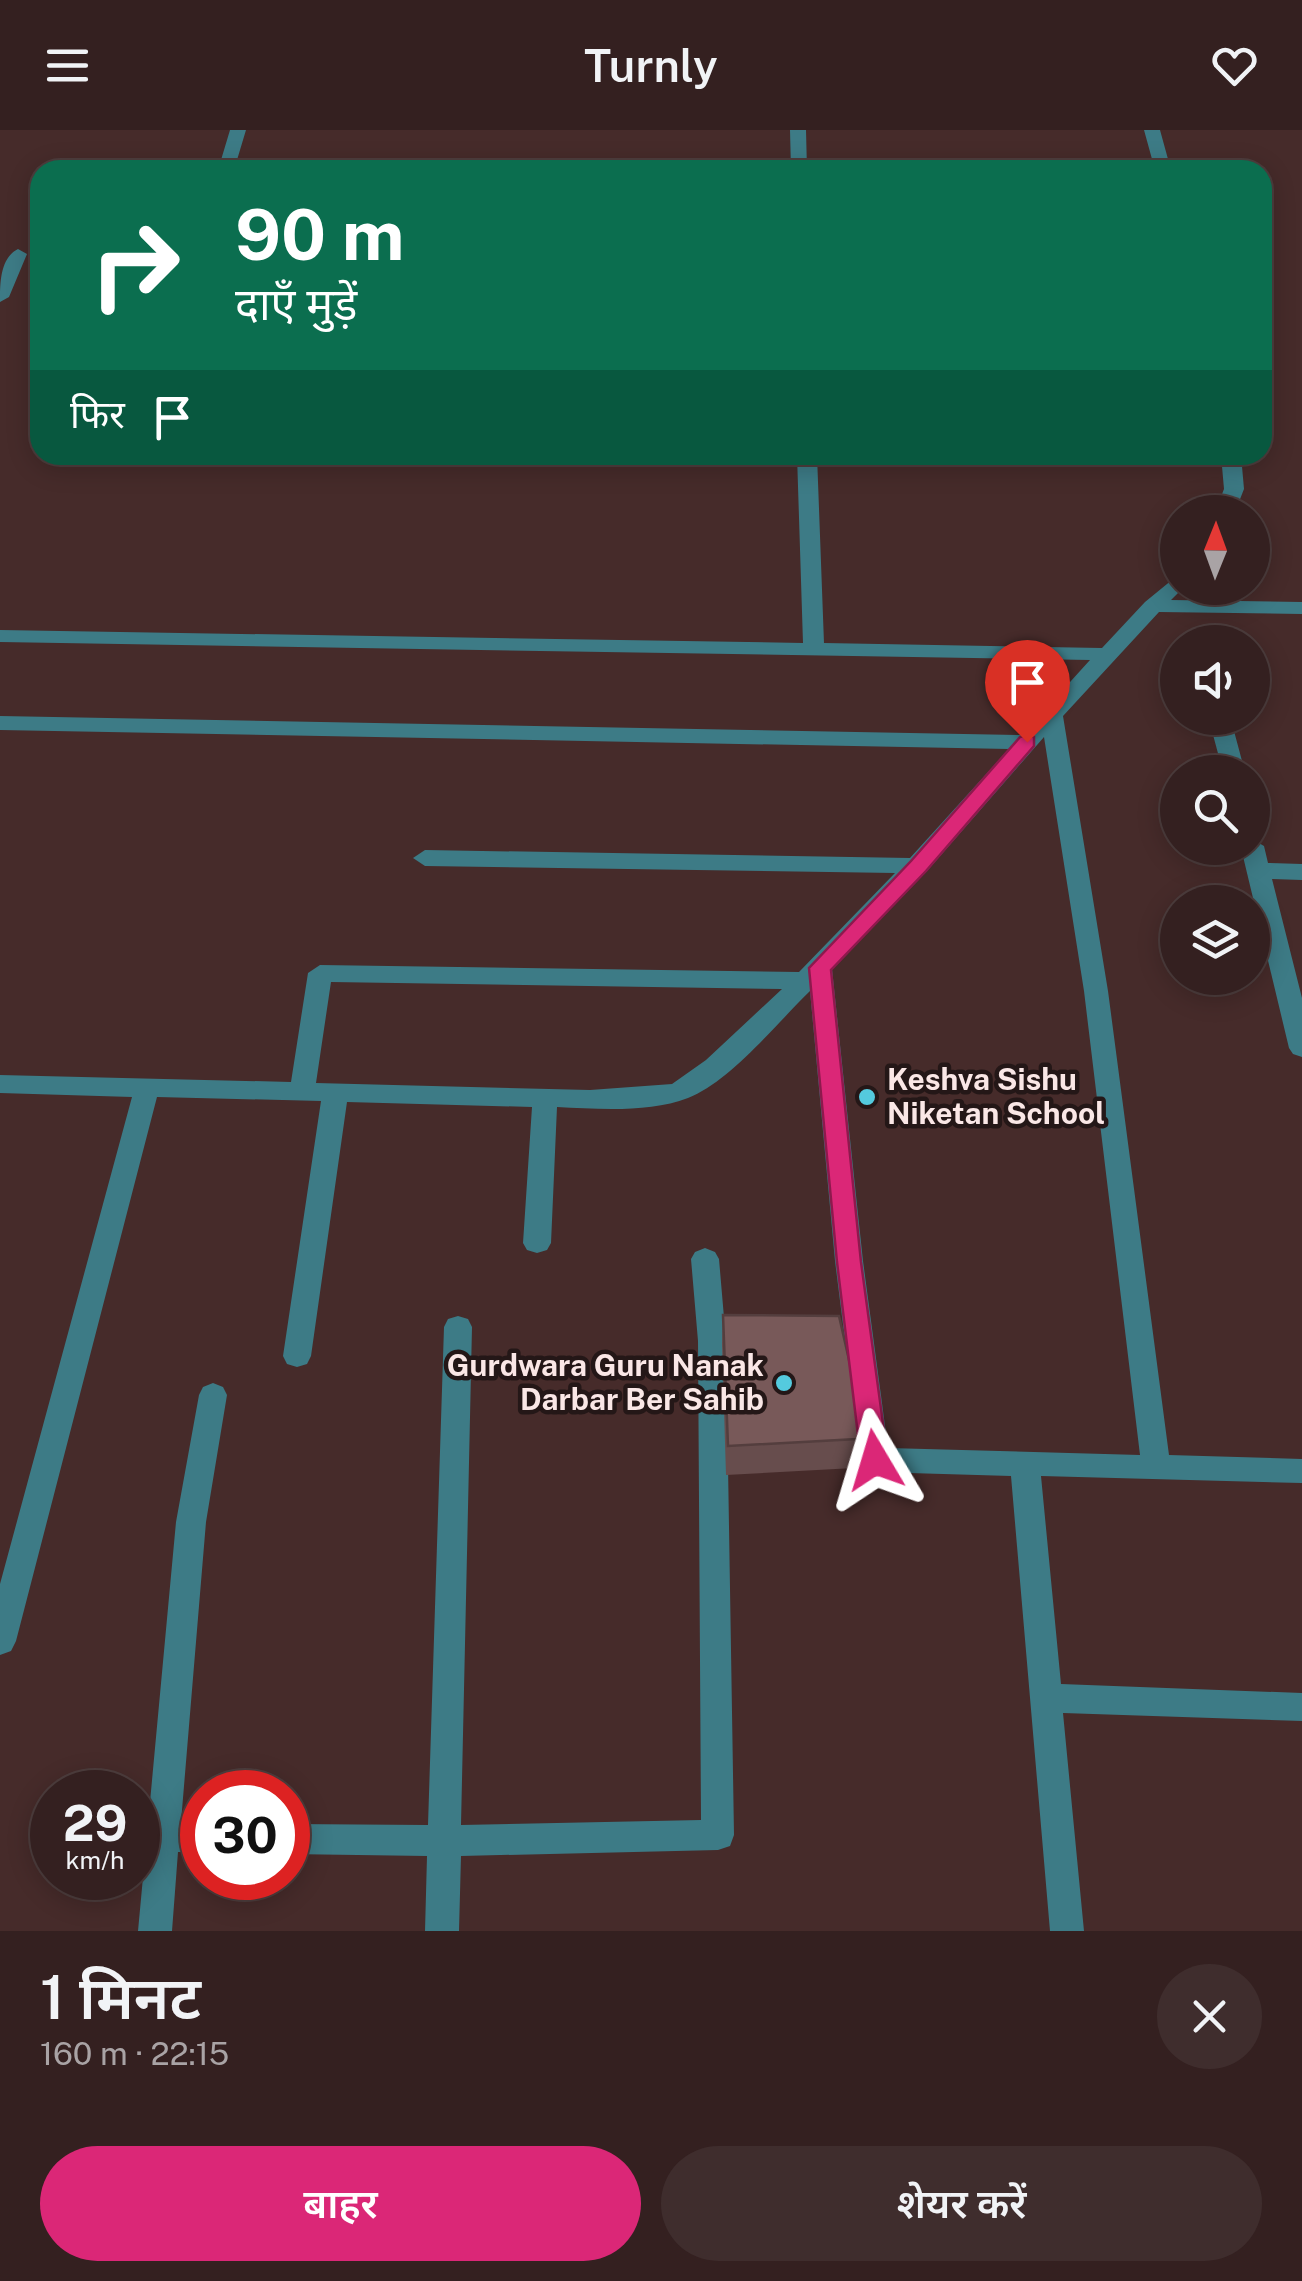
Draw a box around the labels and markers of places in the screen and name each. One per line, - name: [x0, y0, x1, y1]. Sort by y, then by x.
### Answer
- pin: [985, 640, 1070, 743]
- place label: Keshva Sishu Niketan School: [887, 1061, 1105, 1131]
- marker: Keshva Sishu Niketan School: [856, 1086, 878, 1108]
- place label: Gurdwara Guru Nanak Darbar Ber Sahib: [447, 1347, 764, 1417]
- marker: Gurdwara Guru Nanak Darbar Ber Sahib: [773, 1372, 795, 1394]

